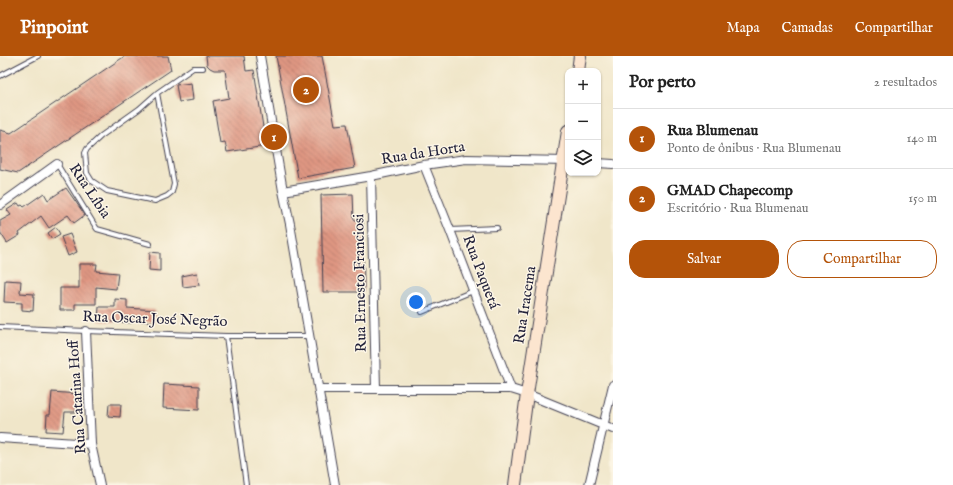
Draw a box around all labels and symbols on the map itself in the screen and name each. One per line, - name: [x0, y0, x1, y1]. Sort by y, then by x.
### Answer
- pin: 2: [293, 75, 319, 105]
- pin: 1: [261, 122, 287, 152]
- street label: Rua da Horta: [380, 137, 467, 169]
- street label: Rua Líbia: [65, 160, 115, 222]
- street label: Rua Ernesto Franciosi: [349, 214, 371, 352]
- street label: Rua Paquetá: [458, 232, 504, 312]
- street label: Rua Iracema: [509, 264, 541, 345]
- your location: [406, 292, 426, 312]
- street label: Rua Oscar José Negrão: [82, 307, 228, 331]
- street label: Rua Catarina Hoff: [63, 337, 90, 455]

